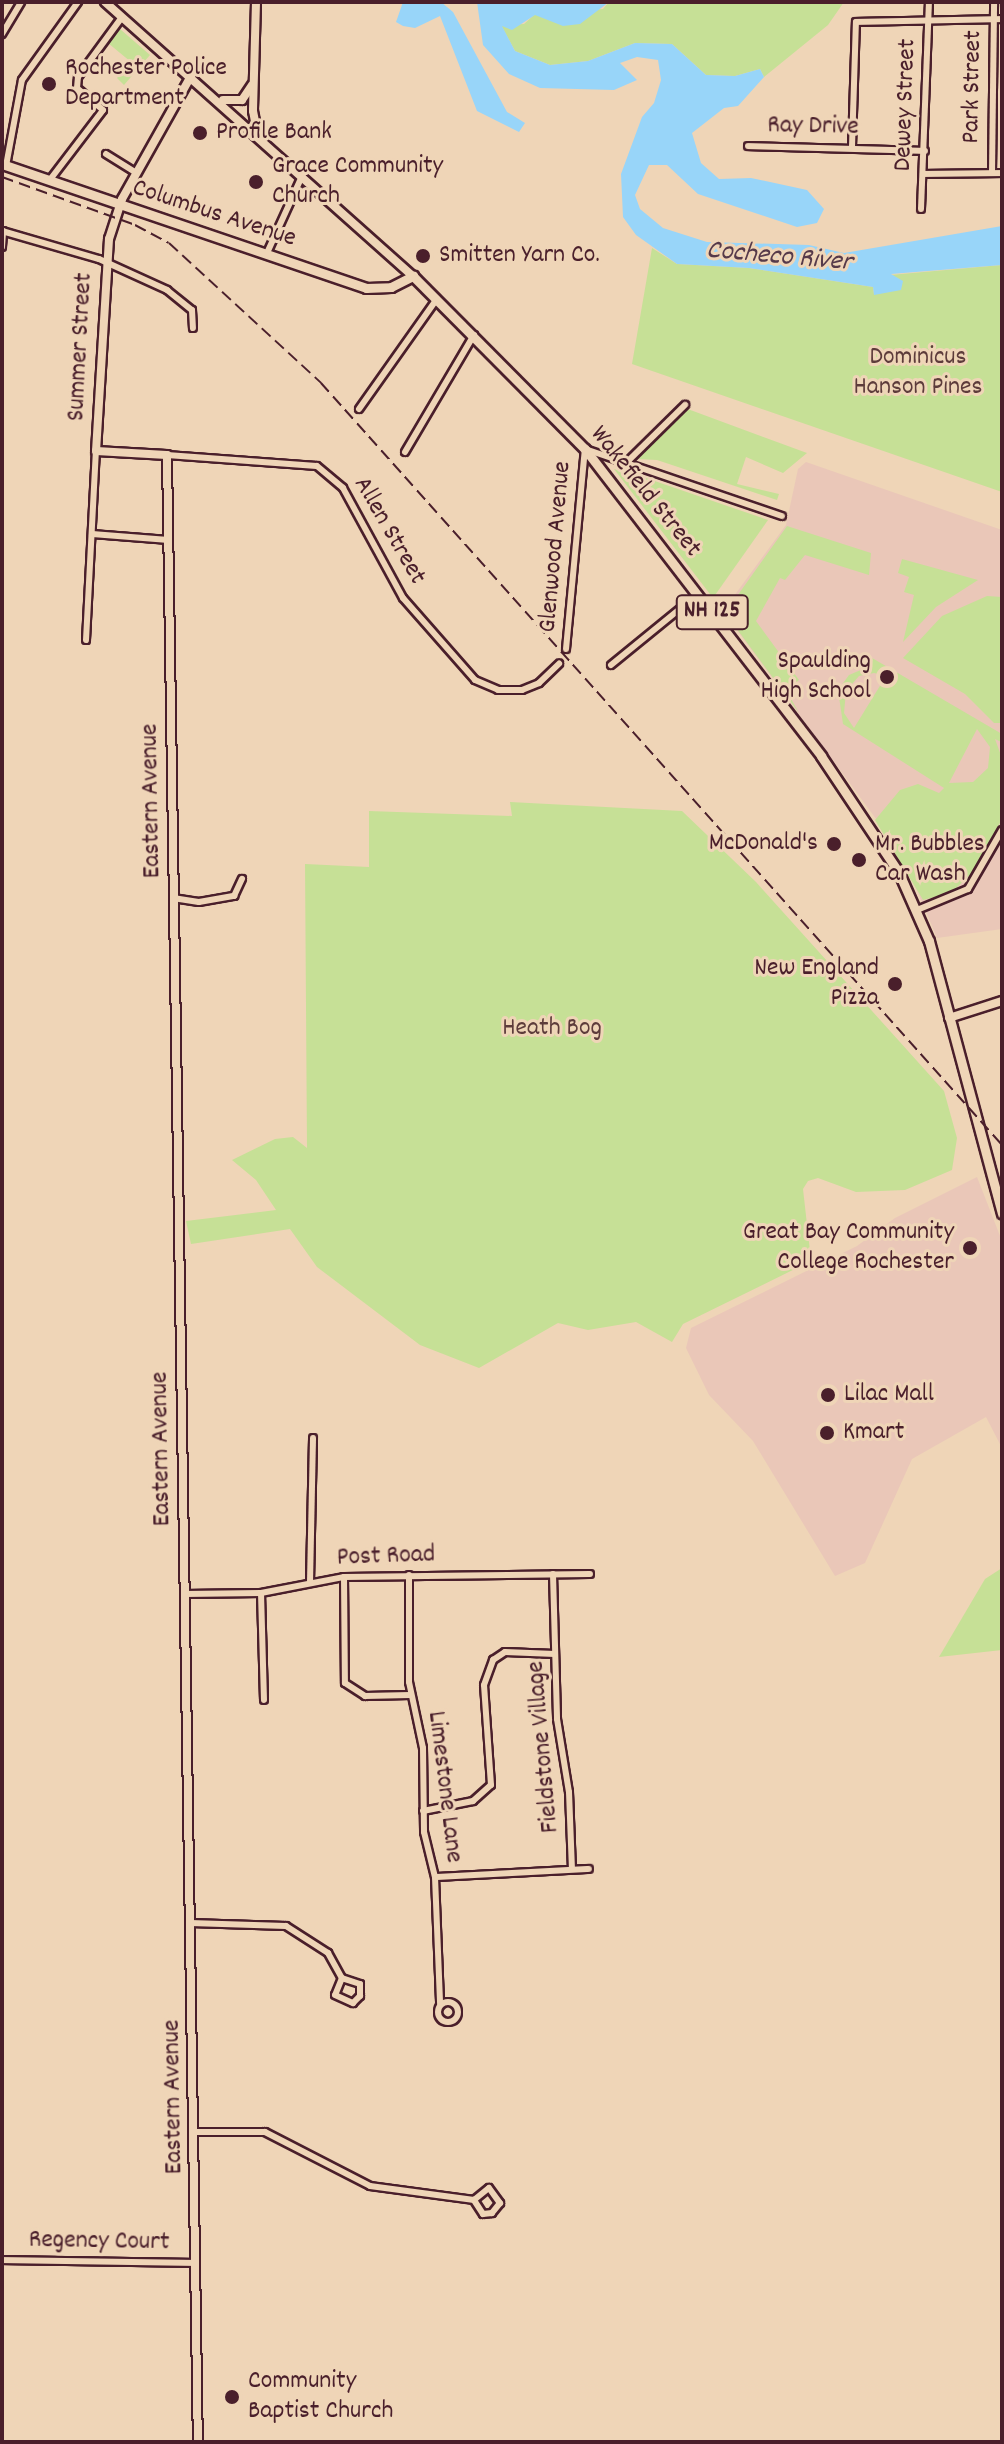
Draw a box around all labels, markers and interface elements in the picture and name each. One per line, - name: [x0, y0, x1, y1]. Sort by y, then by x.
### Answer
- street label: Park Street: [956, 30, 990, 144]
- street label: Dewey Street: [888, 38, 924, 172]
- place label: Rochester Police Department: [65, 53, 227, 114]
- marker: Rochester Police Department: [40, 75, 58, 93]
- street label: Ray Drive: [767, 111, 859, 143]
- place label: Profile Bank: [216, 117, 332, 149]
- marker: Profile Bank: [191, 124, 209, 142]
- place label: Grace Community Church: [272, 151, 443, 212]
- street label: Columbus Avenue: [128, 173, 300, 255]
- marker: Grace Community Church: [247, 173, 265, 191]
- water label: Cocheco River: [705, 235, 853, 281]
- place label: Smitten Yarn Co.: [439, 240, 600, 272]
- marker: Smitten Yarn Co.: [414, 247, 432, 265]
- street label: Summer Street: [62, 272, 100, 422]
- park label: Dominicus Hanson Pines: [854, 342, 982, 404]
- street label: Wakefield Street: [582, 420, 708, 564]
- street label: Glenwood Avenue: [533, 460, 579, 634]
- street label: Allen Street: [346, 472, 432, 590]
- road number: NH 125: [674, 592, 750, 632]
- place label: Spaulding High School: [761, 646, 871, 708]
- marker: Spaulding High School: [878, 668, 896, 686]
- street label: Eastern Avenue: [135, 723, 169, 879]
- place label: McDonald's: [709, 828, 818, 860]
- place label: Mr. Bubbles Car Wash: [875, 829, 985, 890]
- marker: McDonald's: [825, 835, 843, 853]
- marker: Mr. Bubbles Car Wash: [850, 851, 868, 869]
- place label: New England Pizza: [754, 953, 879, 1014]
- marker: New England Pizza: [886, 975, 904, 993]
- park label: Heath Bog: [502, 1013, 602, 1045]
- place label: Great Bay Community College Rochester: [743, 1217, 954, 1278]
- marker: Great Bay Community College Rochester: [961, 1239, 979, 1257]
- street label: Eastern Avenue: [145, 1371, 179, 1527]
- place label: Lilac Mall: [844, 1379, 934, 1411]
- marker: Lilac Mall: [819, 1386, 837, 1404]
- place label: Kmart: [843, 1417, 904, 1449]
- marker: Kmart: [818, 1424, 836, 1442]
- street label: Post Road: [336, 1540, 436, 1574]
- street label: Fieldstone Village: [521, 1660, 567, 1834]
- street label: Limestone Lane: [419, 1709, 469, 1865]
- street label: Eastern Avenue: [157, 2019, 191, 2175]
- street label: Regency Court: [28, 2225, 170, 2259]
- place label: Community Baptist Church: [248, 2366, 393, 2428]
- marker: Community Baptist Church: [223, 2388, 241, 2406]

